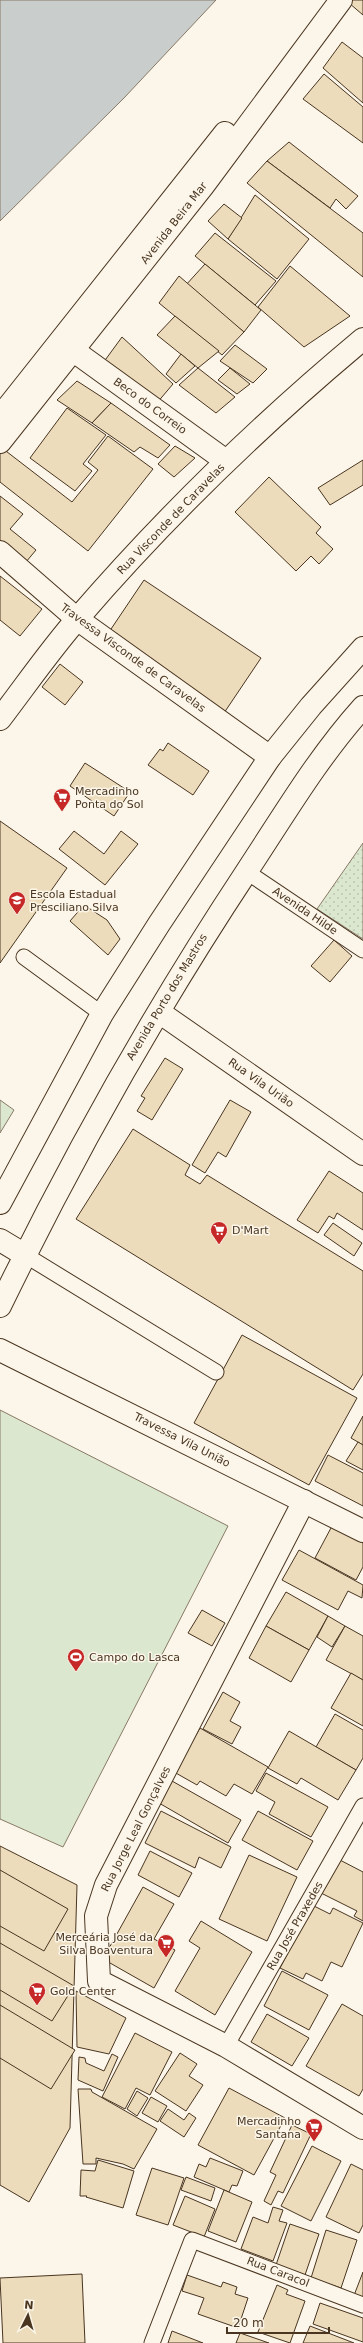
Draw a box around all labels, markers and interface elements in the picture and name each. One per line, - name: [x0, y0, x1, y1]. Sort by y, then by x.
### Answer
- street label: Avenida Beira Mar: [138, 179, 210, 267]
- street label: Beco do Correio: [111, 375, 189, 437]
- street label: Rua Visconde de Caravelas: [115, 461, 228, 577]
- street label: Travessa Visconde de Caravelas: [57, 600, 208, 715]
- place label: Mercadinho Ponta do Sol: [75, 785, 143, 811]
- supermarket icon: Mercadinho Ponta do Sol: [52, 787, 72, 812]
- street label: Avenida Hilde: [270, 884, 340, 938]
- place label: Escola Estadual Presciliano Silva: [30, 888, 119, 914]
- school or university icon: Escola Estadual Presciliano Silva: [7, 890, 27, 915]
- street label: Avenida Porto dos Mastros: [124, 931, 210, 1063]
- street label: Rua Vila Urião: [226, 1056, 297, 1111]
- supermarket icon: D'Mart: [209, 1220, 229, 1245]
- place label: D'Mart: [232, 1224, 269, 1237]
- street label: Travessa Vila União: [131, 1410, 233, 1470]
- sports icon: Campo do Lasca: [66, 1647, 86, 1672]
- place label: Campo do Lasca: [89, 1651, 180, 1664]
- street label: Rua Jorge Leal Gonçalves: [99, 1764, 173, 1894]
- street label: Rua José Praxedes: [264, 1879, 326, 1973]
- place label: Merceária José da Silva Boaventura: [55, 1931, 153, 1957]
- supermarket icon: Merceária José da Silva Boaventura: [156, 1933, 176, 1958]
- supermarket icon: Gold Center: [27, 1981, 47, 2006]
- place label: Gold Center: [50, 1985, 116, 1998]
- place label: Mercadinho Santana: [237, 2115, 301, 2141]
- supermarket icon: Mercadinho Santana: [304, 2117, 324, 2142]
- street label: Rua Caracol: [245, 2254, 311, 2290]
- north arrow: [8, 2295, 48, 2335]
- text: N: [24, 2299, 34, 2312]
- scale bar: [227, 2309, 329, 2335]
- text: 20 m: [233, 2316, 264, 2330]

